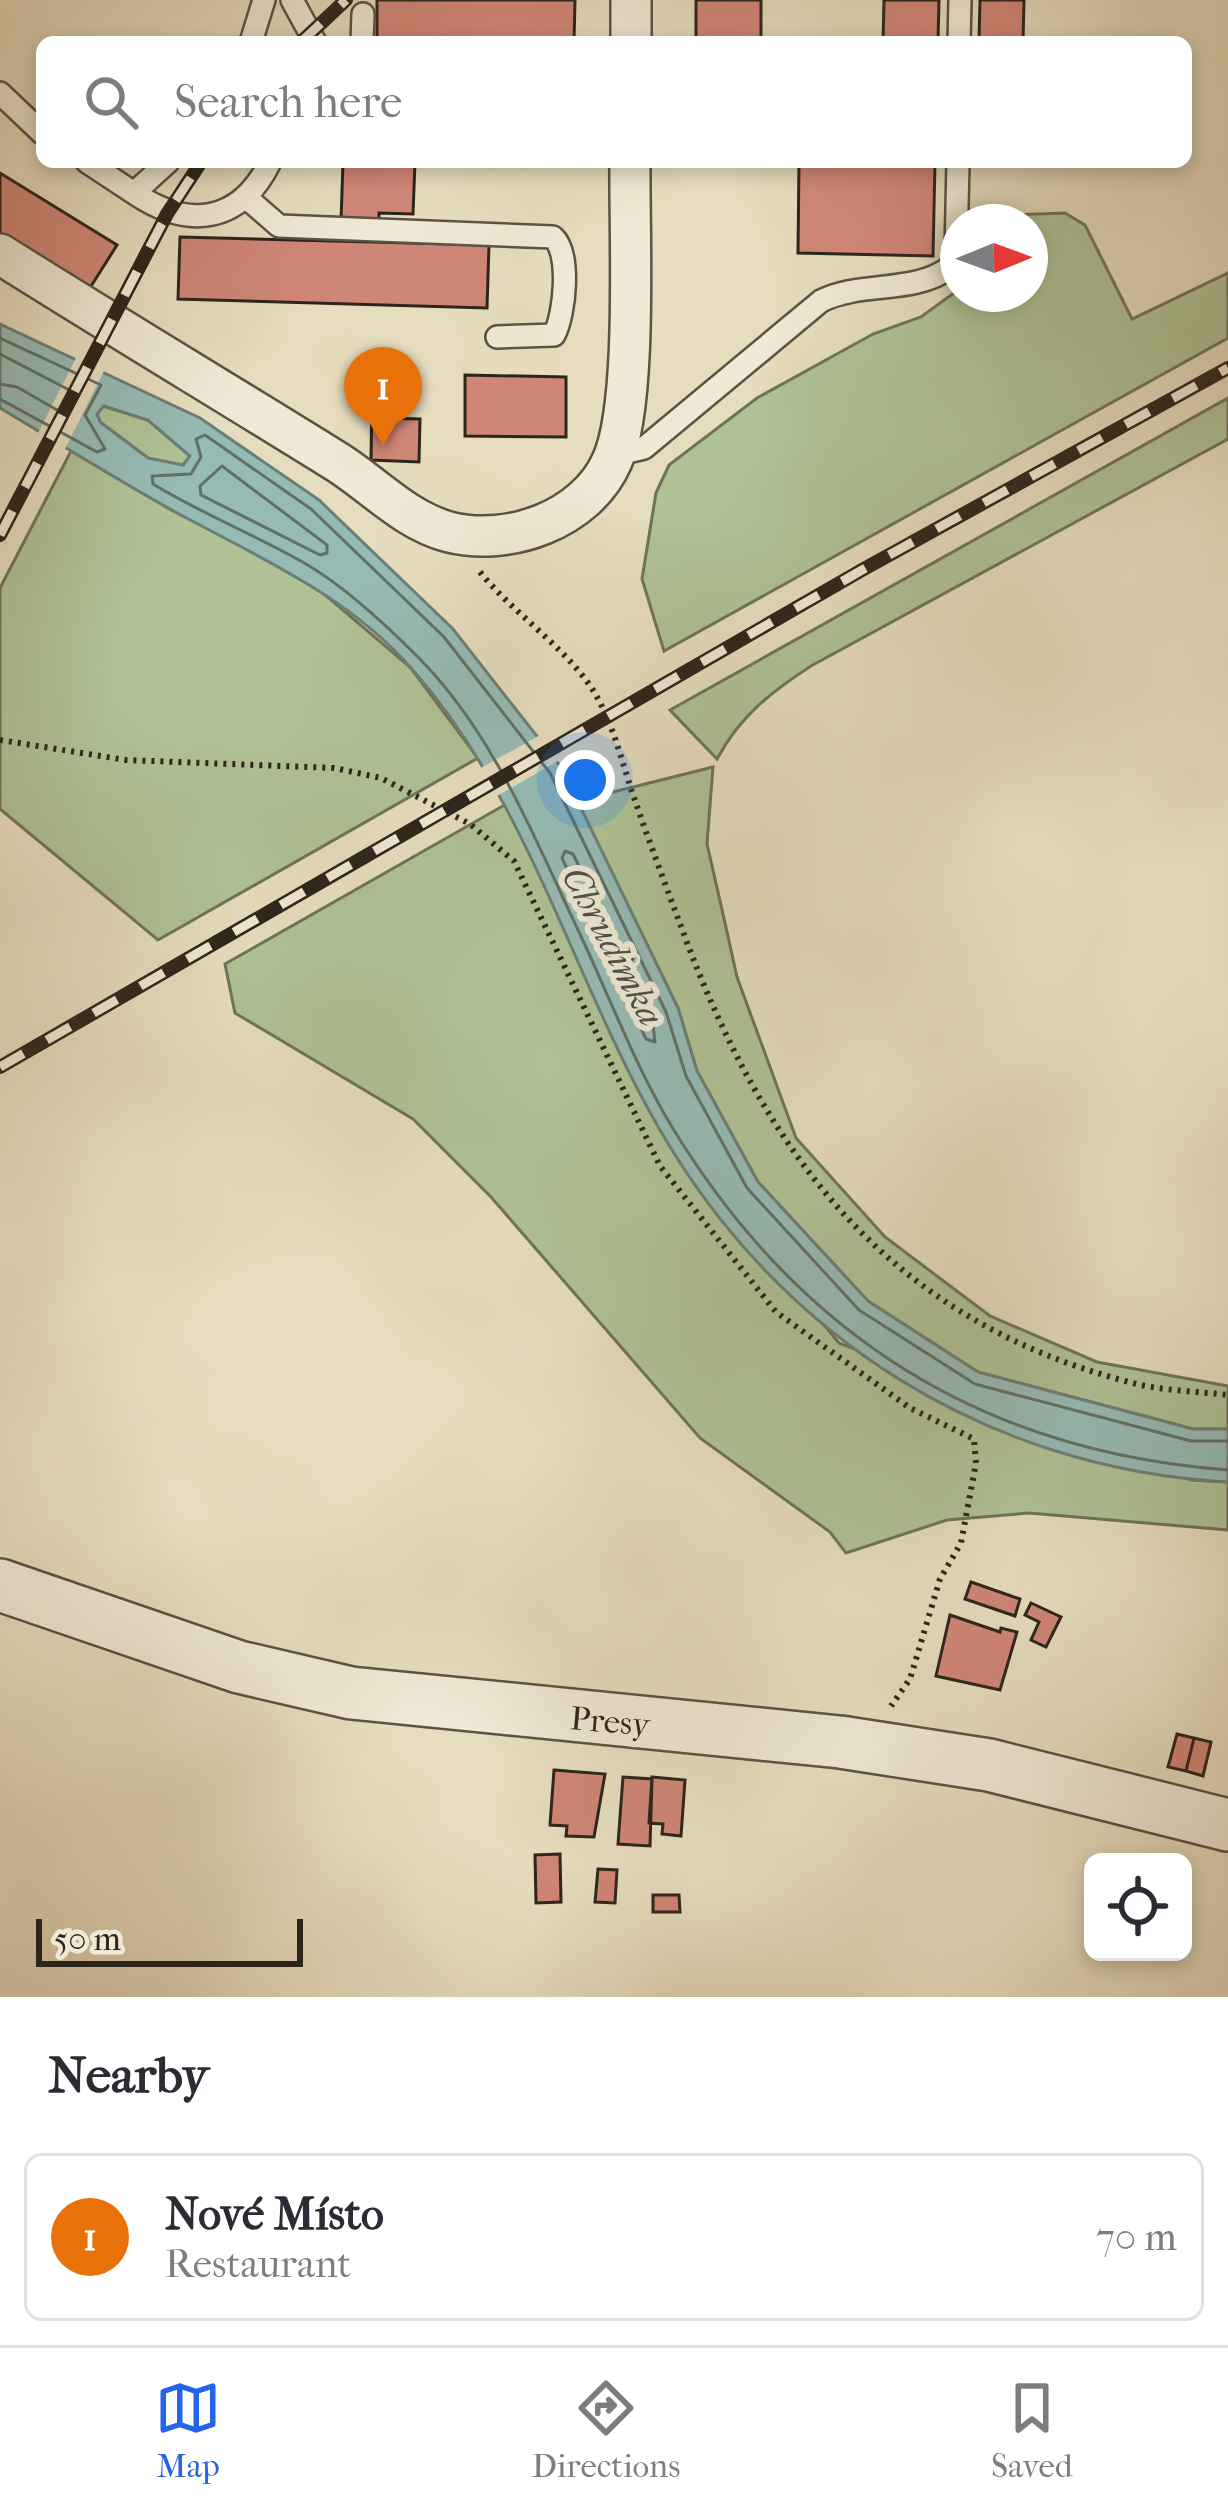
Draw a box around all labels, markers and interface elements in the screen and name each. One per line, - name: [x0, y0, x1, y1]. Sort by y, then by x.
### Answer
- search box: [36, 36, 1192, 168]
- icon: search: [78, 69, 144, 135]
- text: Search here: [174, 76, 402, 129]
- north arrow: [940, 204, 1048, 312]
- pin: 1: [344, 347, 422, 446]
- your location: [555, 750, 615, 810]
- water label: Chrudimka: [554, 859, 672, 1033]
- street label: Presy: [569, 1699, 653, 1745]
- map controls: [1084, 1853, 1192, 1961]
- button: locate: [1084, 1853, 1192, 1961]
- scale bar: [36, 1913, 303, 1966]
- text: 50 m: [54, 1920, 121, 1959]
- text: Nearby: [48, 2045, 209, 2105]
- text: Nové Místo: [165, 2188, 384, 2241]
- text: 1: [83, 2214, 97, 2260]
- text: 70 m: [1096, 2214, 1177, 2260]
- text: Restaurant: [165, 2241, 351, 2287]
- tab: Map: [155, 2375, 221, 2486]
- tab: Directions: [532, 2375, 680, 2486]
- tab: Saved: [991, 2375, 1073, 2486]

